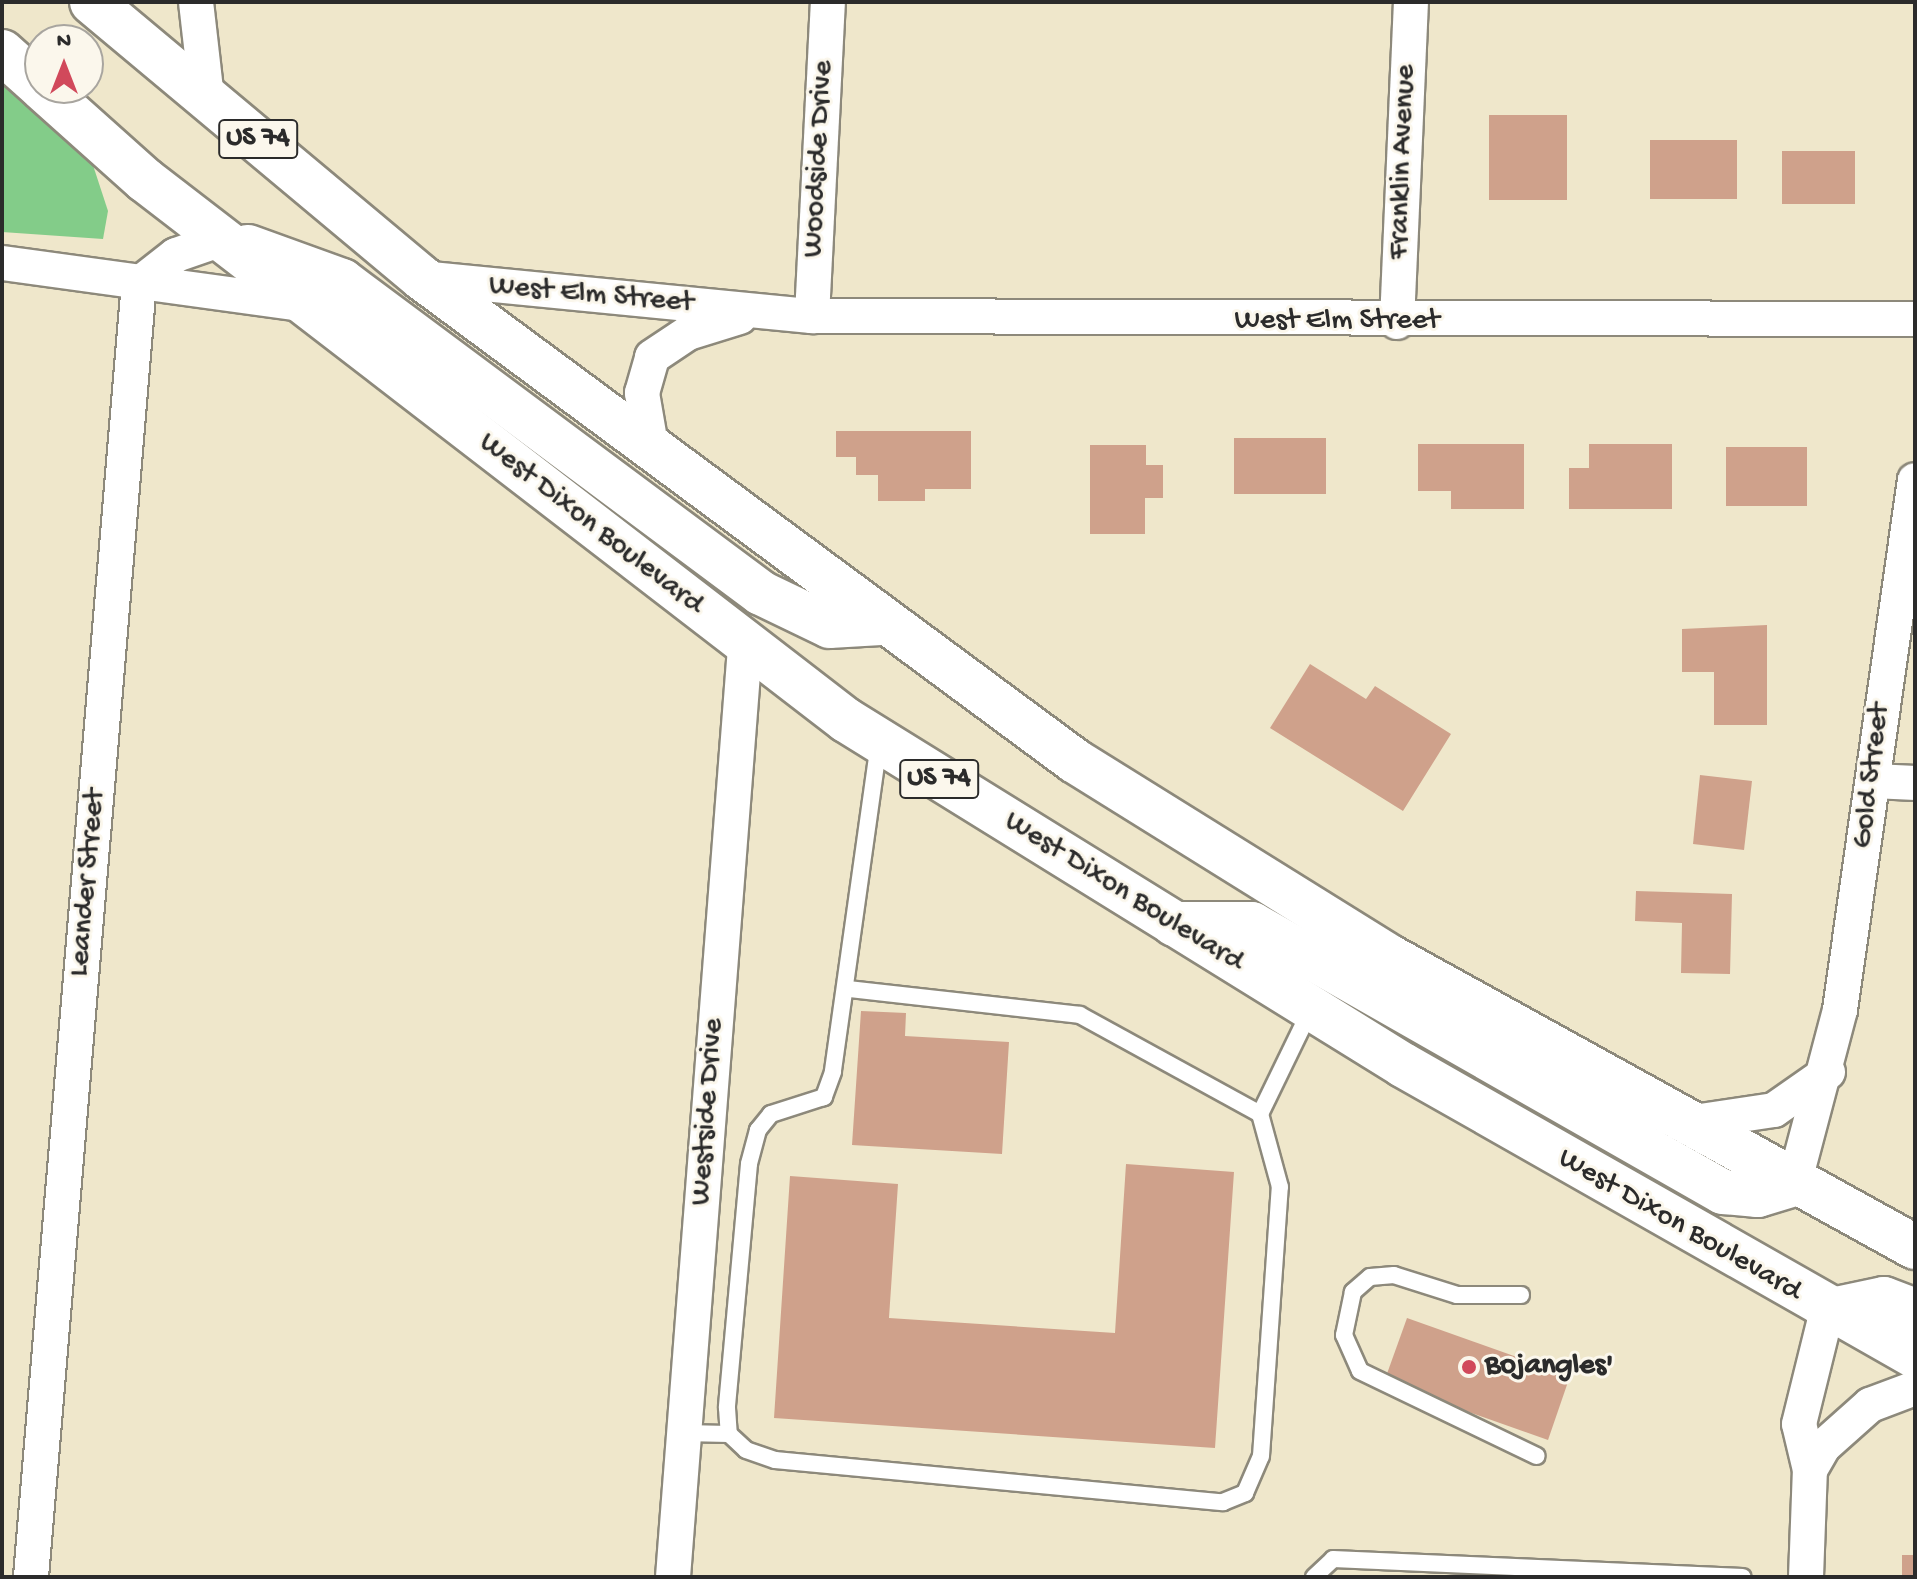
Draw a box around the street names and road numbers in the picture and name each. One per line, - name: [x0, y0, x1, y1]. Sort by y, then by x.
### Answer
- street label: Woodside Drive: [797, 60, 843, 258]
- street label: Franklin Avenue: [1383, 64, 1425, 260]
- road number: US 74: [218, 115, 298, 163]
- street label: West Elm Street: [487, 269, 695, 323]
- street label: West Elm Street: [1234, 304, 1440, 340]
- street label: West Dixon Boulevard: [470, 426, 710, 624]
- street label: Gold Street: [1846, 701, 1900, 851]
- road number: US 74: [899, 755, 979, 803]
- street label: Leander Street: [63, 788, 115, 978]
- street label: West Dixon Boulevard: [997, 805, 1249, 981]
- street label: Westside Drive: [685, 1017, 733, 1207]
- street label: West Dixon Boulevard: [1551, 1142, 1807, 1310]

